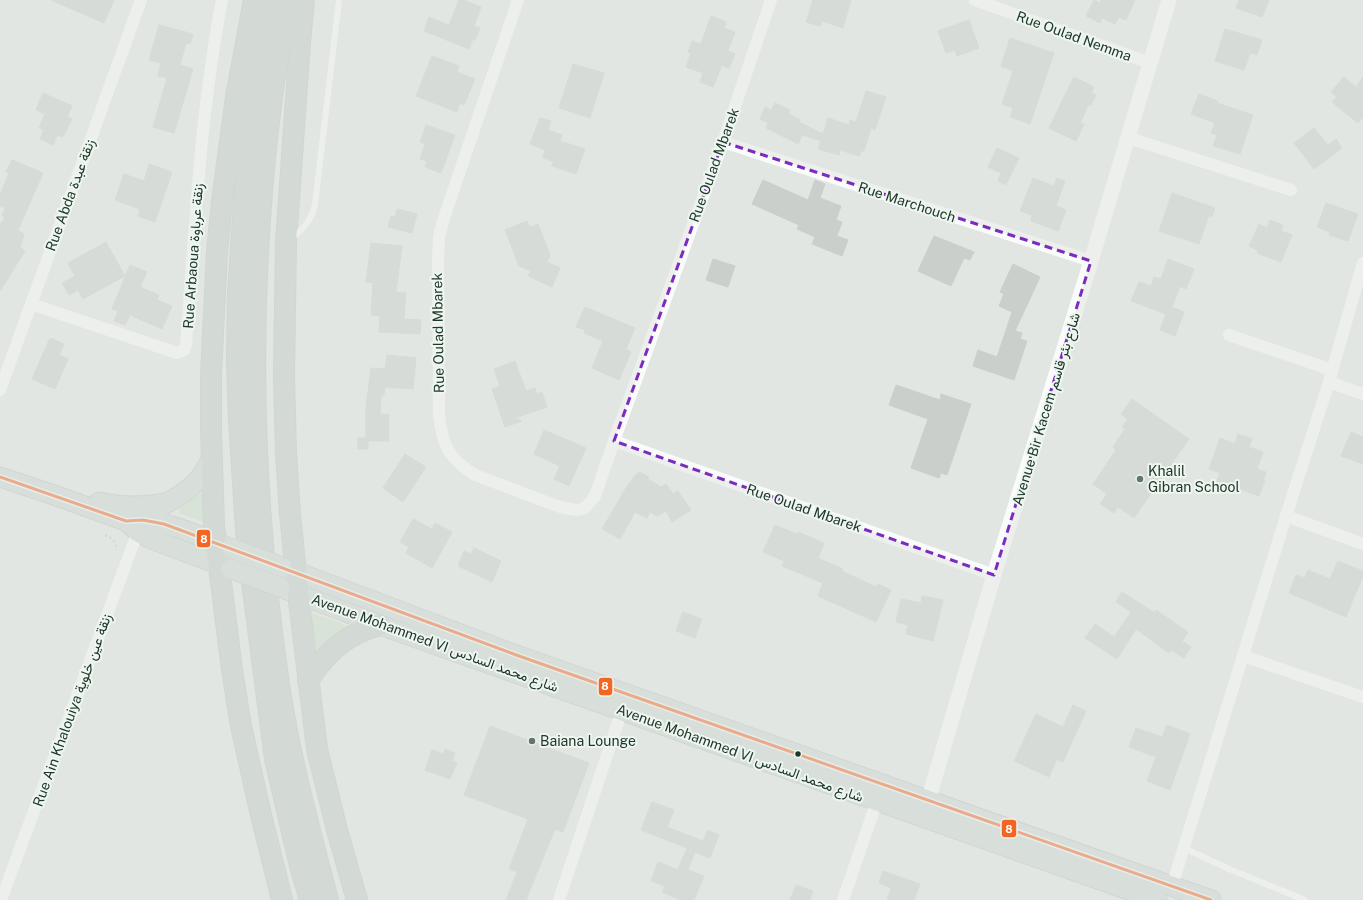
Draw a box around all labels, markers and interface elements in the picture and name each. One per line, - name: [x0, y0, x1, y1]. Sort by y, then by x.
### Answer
- street label: Rue Oulad Nemma: [1014, 8, 1134, 64]
- street label: Rue Oulad Mbarek: [686, 106, 742, 224]
- street label: Rue Abda زنقة عبدة: [42, 137, 99, 254]
- street label: Rue Marchouch: [856, 179, 958, 225]
- street label: Rue Arbaoua زنقة عرباوة: [180, 183, 207, 329]
- street label: Rue Oulad Mbarek: [429, 273, 447, 393]
- street label: Avenue Bir Kacem شارع بئر قاسم: [1009, 311, 1086, 508]
- place label: Khalil Gibran School: [1148, 463, 1240, 495]
- marker: Khalil Gibran School: [1135, 474, 1145, 484]
- street label: Rue Oulad Mbarek: [744, 481, 864, 535]
- line badge: 8: [196, 529, 211, 548]
- text: 8: [200, 533, 208, 545]
- street label: Avenue Mohammed VI شارع محمد السادس: [309, 591, 560, 698]
- street label: Rue Ain Khalouiya زنقة عين خلوية: [30, 611, 115, 809]
- line badge: 8: [598, 677, 613, 696]
- text: 8: [601, 680, 609, 692]
- street label: Avenue Mohammed VI شارع محمد السادس: [614, 701, 865, 808]
- place label: Baiana Lounge: [540, 733, 636, 749]
- marker: Baiana Lounge: [527, 736, 537, 746]
- unlabelled marker: [793, 749, 803, 759]
- line badge: 8: [1001, 819, 1017, 838]
- text: 8: [1005, 823, 1013, 835]

